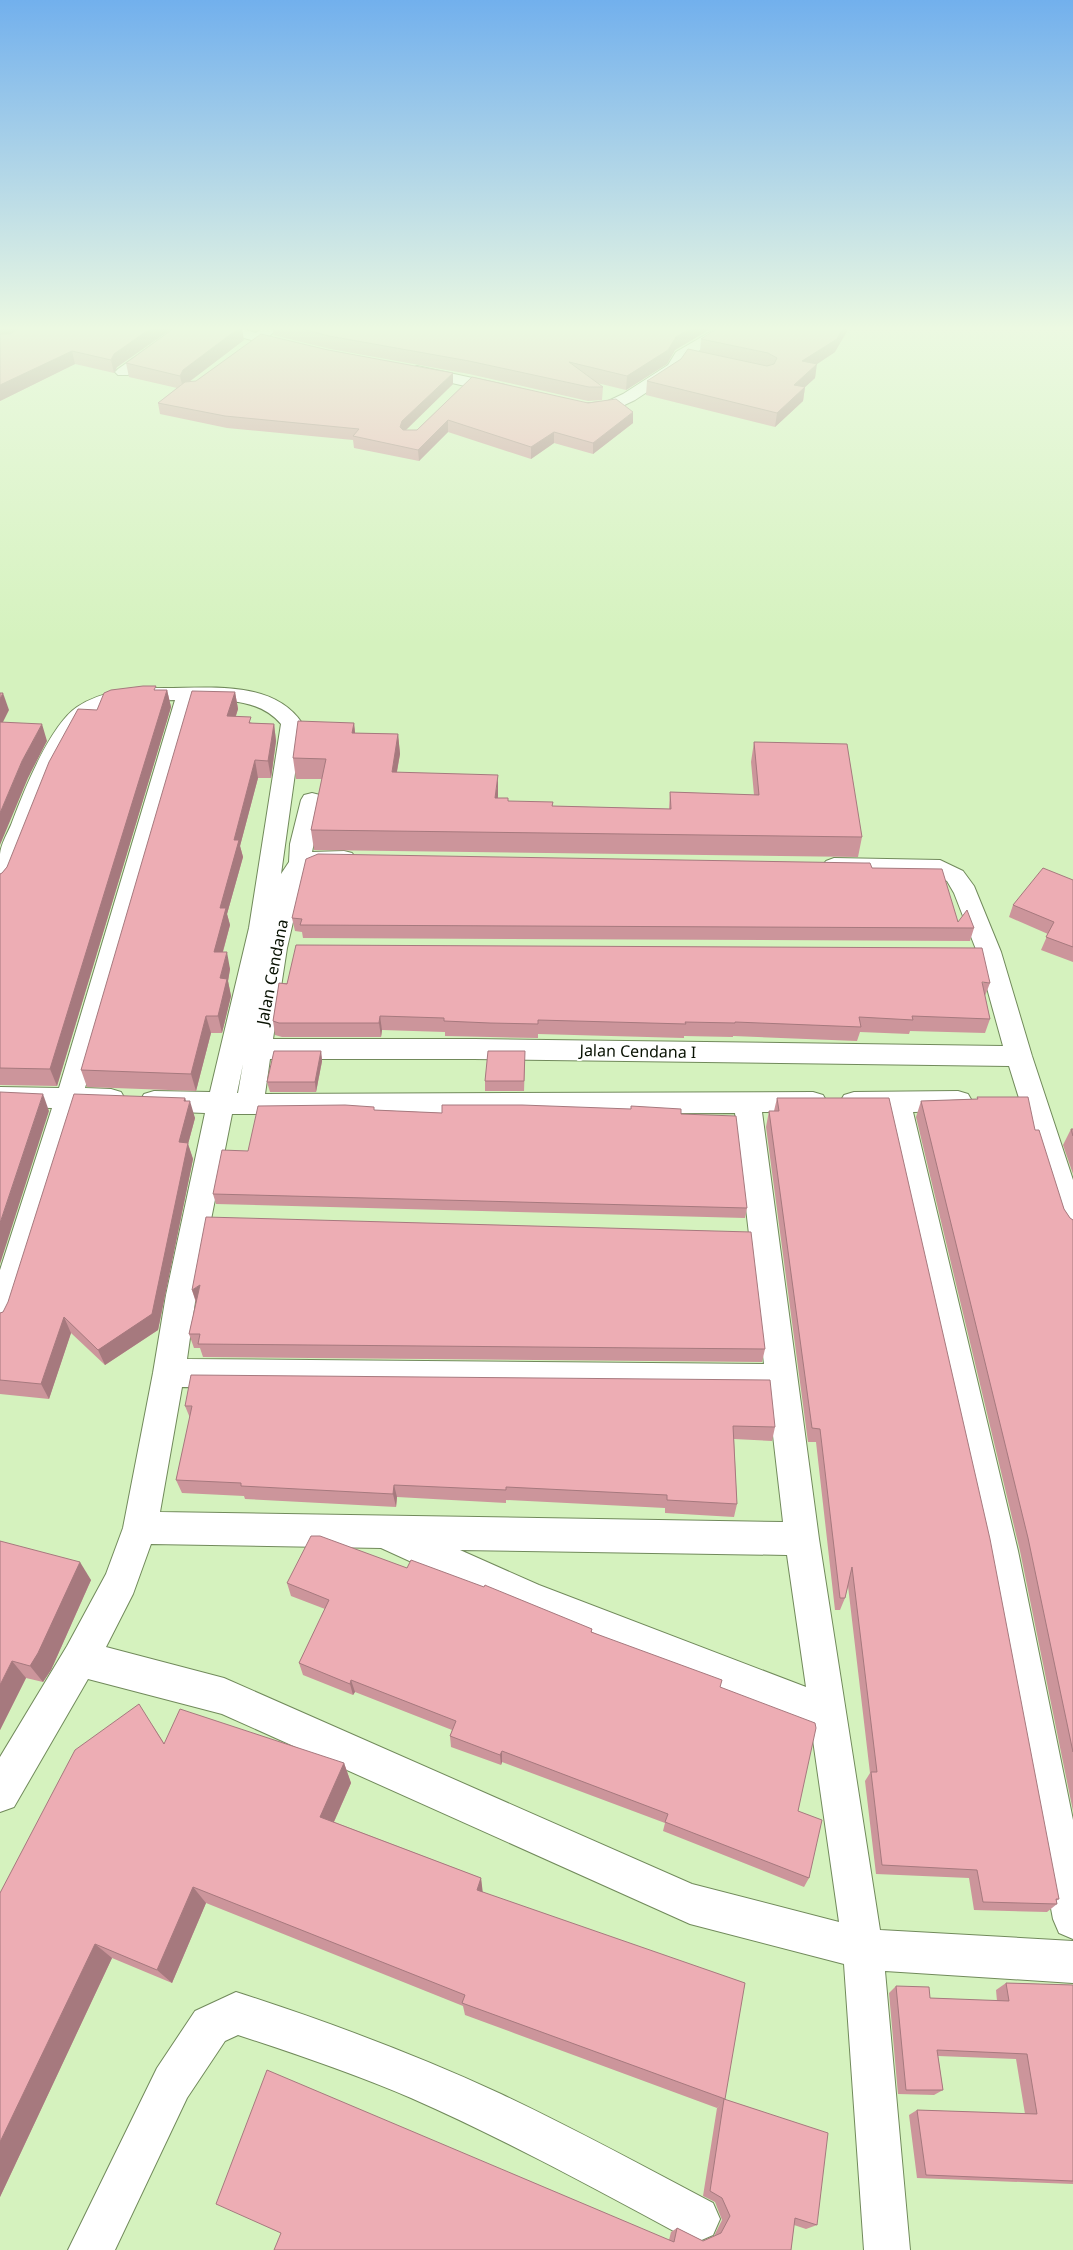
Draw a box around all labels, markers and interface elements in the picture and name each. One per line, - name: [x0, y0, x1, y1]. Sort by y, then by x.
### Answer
- street label: Jalan Cendana: [251, 917, 293, 1029]
- street label: Jalan Cendana I: [577, 1039, 697, 1063]

